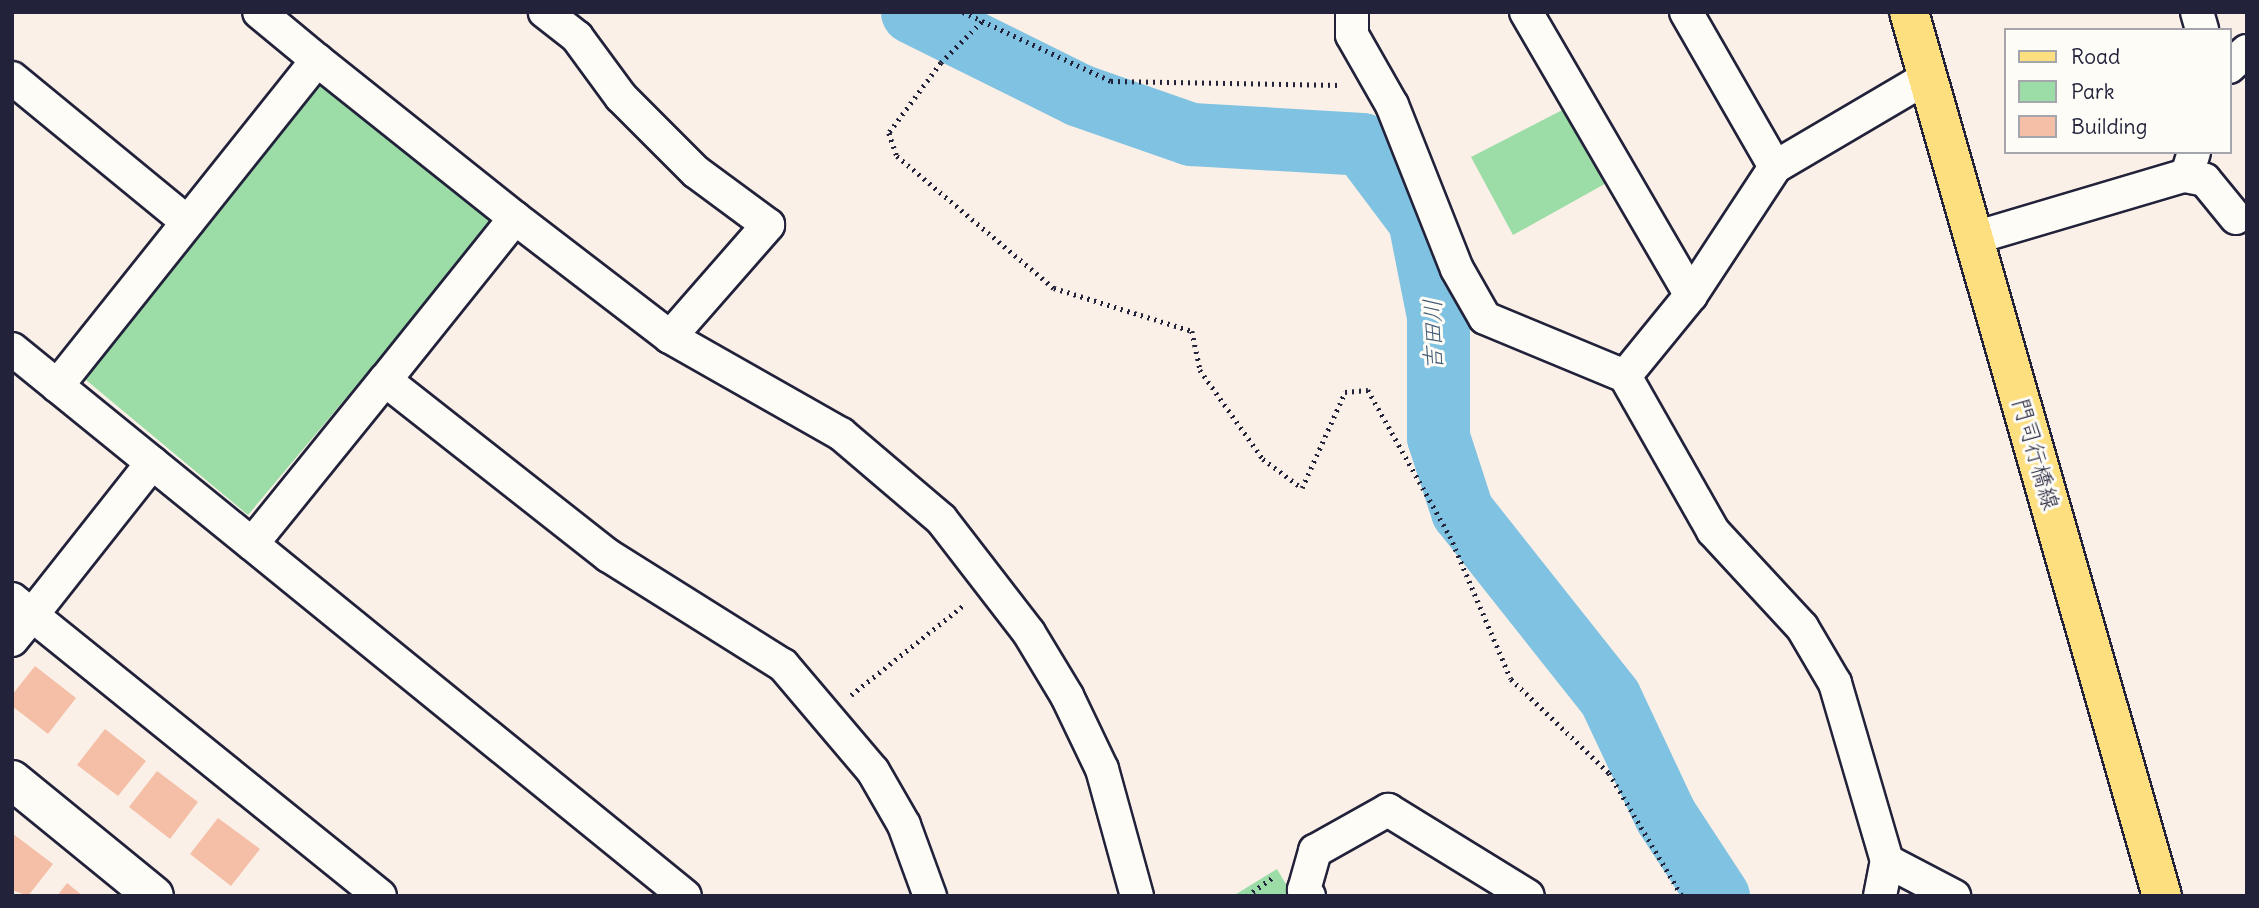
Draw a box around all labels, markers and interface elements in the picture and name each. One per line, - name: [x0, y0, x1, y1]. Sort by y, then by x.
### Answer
- legend: [2004, 28, 2231, 154]
- text: Road: [2071, 43, 2120, 70]
- text: Park: [2071, 78, 2114, 105]
- text: Building: [2071, 113, 2147, 140]
- water label: 吉田川: [1418, 299, 1448, 371]
- street label: 門司行橋線: [2007, 395, 2065, 513]

